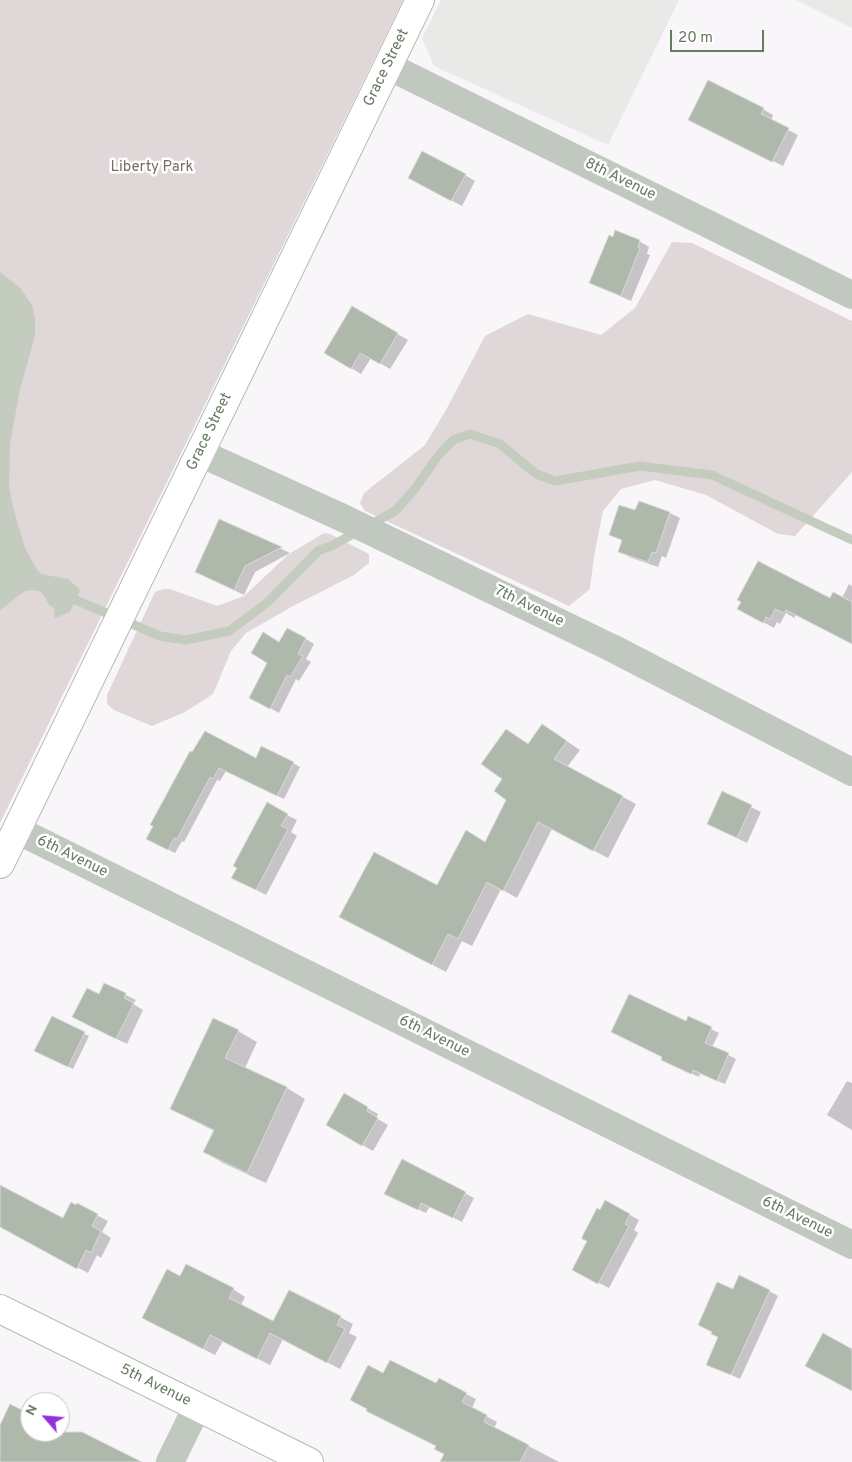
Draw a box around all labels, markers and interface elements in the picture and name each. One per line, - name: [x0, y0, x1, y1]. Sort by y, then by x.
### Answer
- scale bar: [672, 20, 766, 52]
- street label: Grace Street: [360, 26, 414, 110]
- text: 20 m: [678, 29, 713, 48]
- street label: 8th Avenue: [582, 155, 658, 205]
- park label: Liberty Park: [111, 159, 193, 177]
- street label: Grace Street: [183, 390, 237, 474]
- street label: 7th Avenue: [491, 583, 567, 631]
- street label: 6th Avenue: [34, 832, 110, 882]
- street label: 6th Avenue: [396, 1012, 472, 1062]
- street label: 6th Avenue: [759, 1193, 835, 1243]
- street label: 5th Avenue: [117, 1361, 193, 1411]
- north arrow: [20, 1392, 70, 1442]
- text: N: [22, 1402, 42, 1419]

